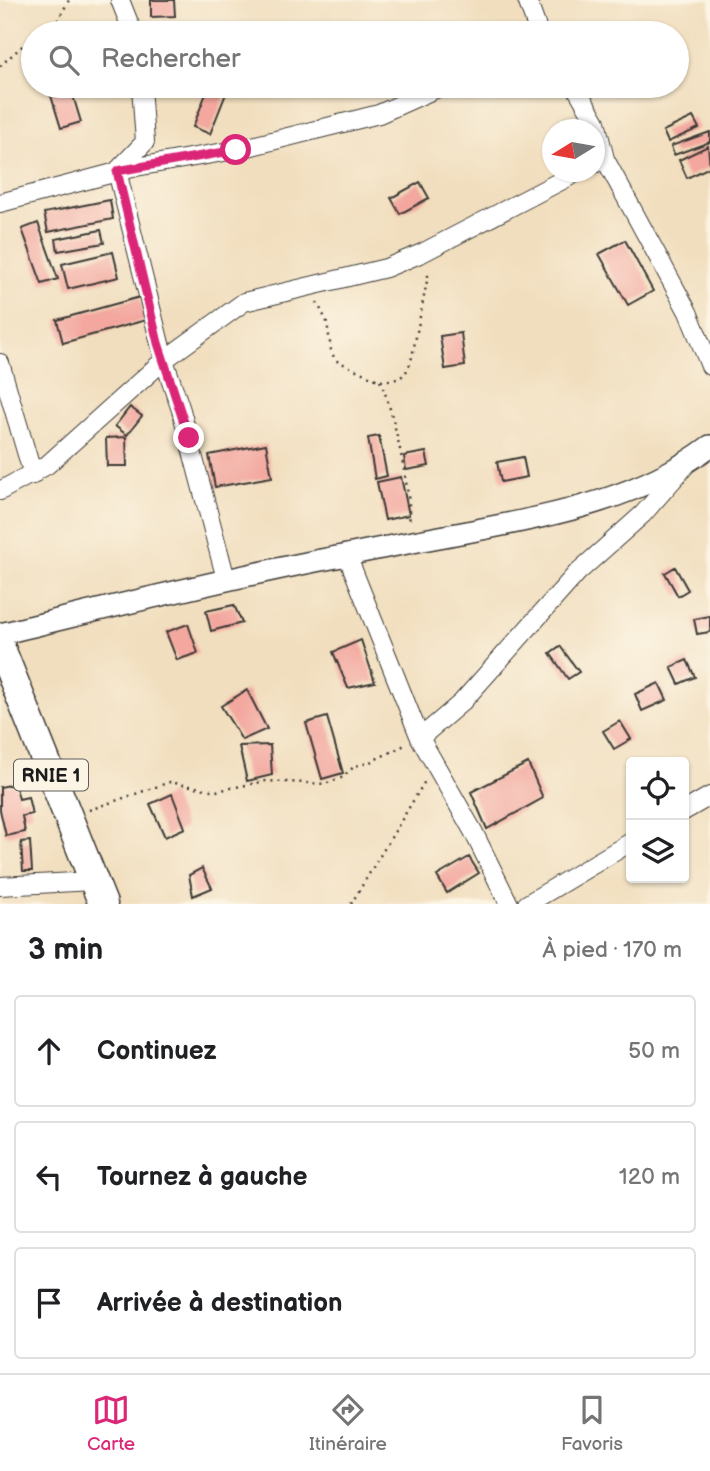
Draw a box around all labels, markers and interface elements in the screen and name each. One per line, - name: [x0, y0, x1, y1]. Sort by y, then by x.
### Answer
- search box: [21, 21, 689, 98]
- icon: search: [45, 41, 83, 79]
- text: Rechercher: [101, 44, 240, 75]
- north arrow: [542, 119, 605, 182]
- route start: [220, 134, 251, 165]
- route end: [173, 422, 204, 453]
- map controls: [626, 757, 689, 883]
- button: locate: [626, 757, 689, 820]
- road number: RNIE 1: [14, 760, 88, 790]
- button: layers: [626, 820, 689, 883]
- text: 3 min: [28, 932, 103, 968]
- text: À pied · 170 m: [542, 936, 682, 964]
- icon: ahead: [30, 1032, 68, 1070]
- text: Continuez: [97, 1036, 217, 1067]
- text: 50 m: [628, 1037, 680, 1065]
- icon: left: [30, 1158, 68, 1196]
- text: Tournez à gauche: [97, 1162, 308, 1193]
- text: 120 m: [619, 1163, 680, 1191]
- icon: arrive: [30, 1284, 68, 1322]
- text: Arrivée à destination: [97, 1288, 343, 1319]
- tab: Carte: [87, 1391, 135, 1456]
- tab: Itinéraire: [309, 1391, 387, 1456]
- tab: Favoris: [561, 1391, 623, 1456]

